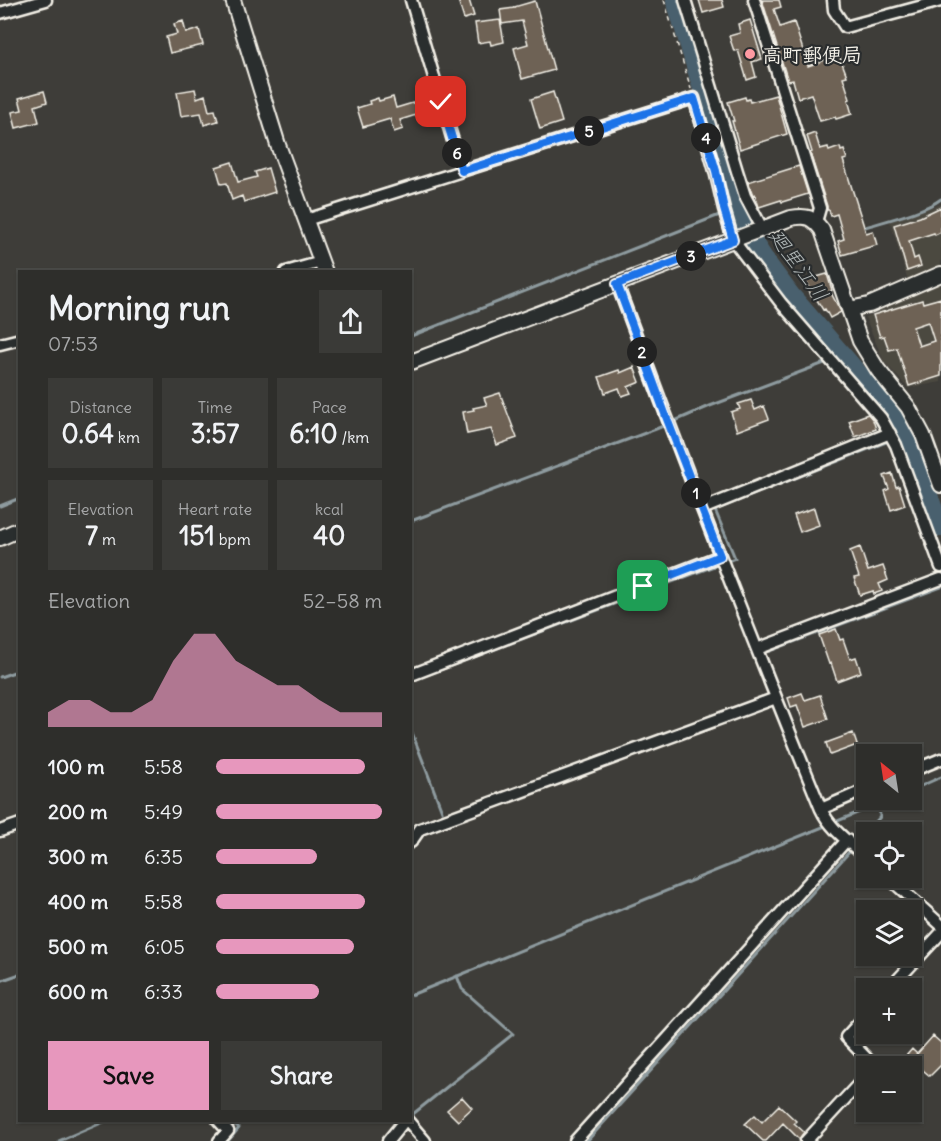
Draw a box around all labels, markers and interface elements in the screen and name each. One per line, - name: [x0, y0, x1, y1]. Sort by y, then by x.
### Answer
- place label: 高町郵便局: [762, 42, 862, 67]
- marker: 高町郵便局: [743, 47, 757, 61]
- pin: [415, 76, 466, 127]
- icon: check: [424, 85, 457, 118]
- pin: 5: [574, 116, 604, 146]
- text: 5: [584, 121, 594, 141]
- pin: 4: [691, 123, 721, 153]
- text: 4: [701, 128, 711, 148]
- pin: 6: [442, 138, 472, 168]
- text: 6: [452, 143, 462, 163]
- water label: 廻里江川: [763, 223, 835, 307]
- pin: 3: [676, 241, 706, 271]
- text: 3: [686, 246, 696, 266]
- text: Morning run: [48, 287, 230, 329]
- button: share: [319, 290, 382, 353]
- text: 07:53: [48, 331, 98, 356]
- pin: 2: [627, 337, 657, 367]
- text: 2: [638, 342, 646, 362]
- text: Distance: [69, 397, 132, 417]
- text: Time: [198, 397, 232, 417]
- text: Pace: [312, 397, 347, 417]
- text: 0.64: [61, 417, 114, 450]
- text: 3:57: [191, 417, 239, 450]
- text: 6:10: [289, 417, 338, 450]
- text: km: [114, 427, 140, 447]
- text: /km: [338, 427, 369, 447]
- pin: 1: [681, 478, 711, 508]
- text: 1: [693, 483, 699, 503]
- text: Elevation: [68, 499, 134, 519]
- text: Heart rate: [178, 499, 252, 519]
- text: kcal: [315, 499, 344, 519]
- text: 7: [85, 519, 98, 552]
- text: 151: [179, 519, 215, 552]
- text: 40: [313, 519, 345, 552]
- text: m: [98, 529, 116, 549]
- text: bpm: [215, 529, 251, 549]
- pin: [617, 560, 668, 611]
- icon: arrive: [626, 569, 659, 602]
- text: Elevation: [48, 588, 130, 613]
- text: 52–58 m: [303, 588, 382, 613]
- north arrow: [856, 744, 922, 810]
- map controls: [856, 744, 922, 1122]
- text: 100 m: [48, 754, 105, 779]
- text: 5:58: [144, 754, 183, 779]
- text: 200 m: [48, 799, 108, 824]
- text: 5:49: [144, 799, 183, 824]
- button: locate: [856, 822, 922, 888]
- text: 300 m: [48, 844, 108, 869]
- text: 6:35: [144, 844, 183, 869]
- text: 400 m: [48, 889, 108, 914]
- text: 5:58: [144, 889, 183, 914]
- button: layers: [856, 900, 922, 966]
- text: 500 m: [48, 934, 108, 959]
- text: 6:05: [144, 934, 185, 959]
- button: +: [856, 978, 922, 1044]
- text: 600 m: [48, 979, 108, 1004]
- text: 6:33: [144, 979, 183, 1004]
- button: Save: [48, 1041, 209, 1110]
- button: Share: [221, 1041, 382, 1110]
- button: −: [856, 1056, 922, 1122]

